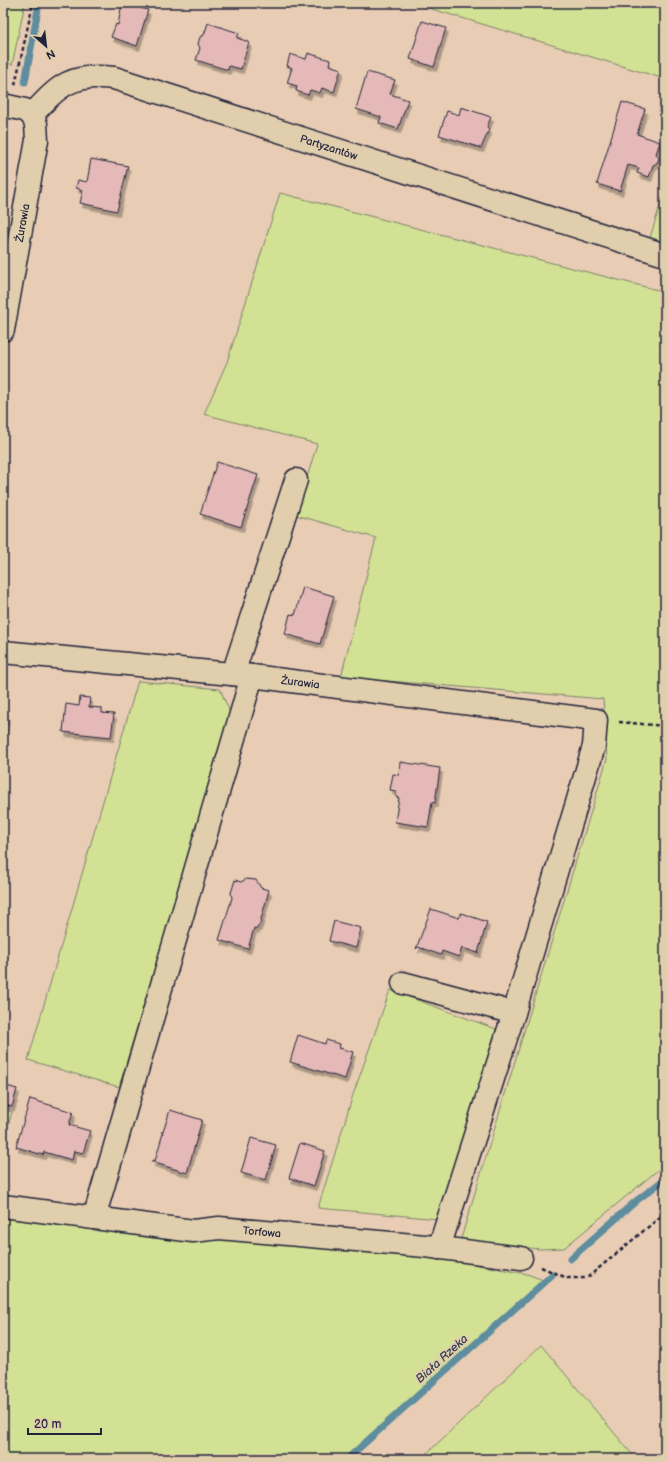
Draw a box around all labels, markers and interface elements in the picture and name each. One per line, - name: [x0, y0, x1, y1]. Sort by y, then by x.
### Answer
- north arrow: [26, 26, 66, 66]
- text: N: [44, 47, 57, 62]
- street label: Partyzantów: [299, 132, 360, 162]
- street label: Żurawia: [12, 202, 32, 244]
- street label: Żurawia: [279, 673, 321, 691]
- street label: Torfowa: [242, 1224, 282, 1240]
- water label: Biała Rzeka: [413, 1331, 471, 1386]
- scale bar: [28, 1410, 101, 1436]
- text: 20 m: [34, 1417, 61, 1432]

